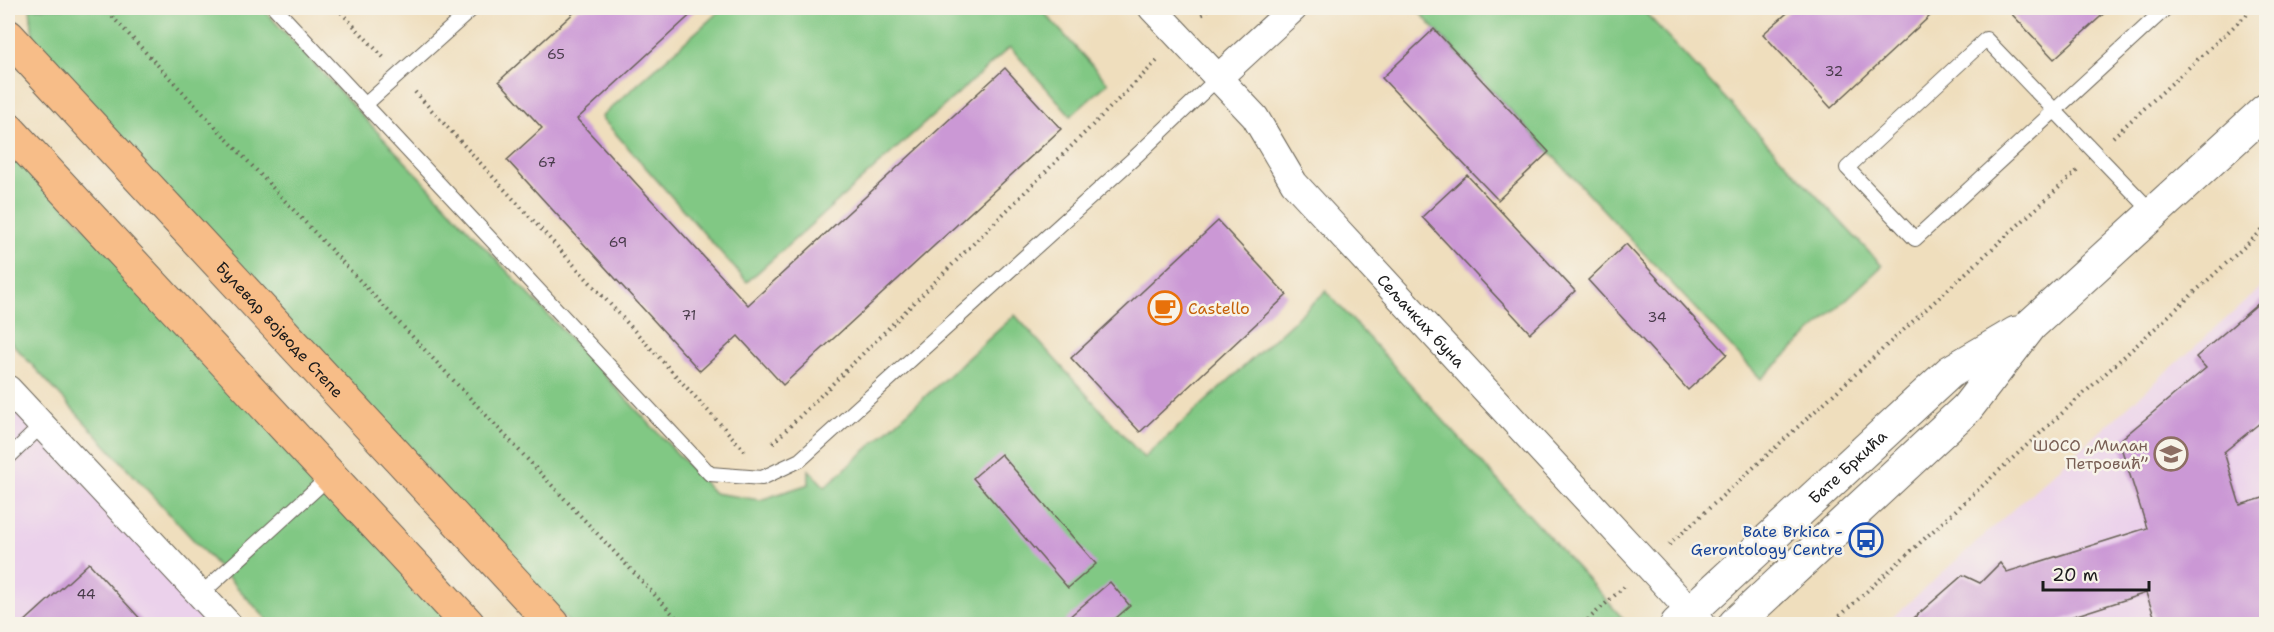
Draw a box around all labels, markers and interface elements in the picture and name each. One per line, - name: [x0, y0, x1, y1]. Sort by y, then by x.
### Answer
- house number: 65: [547, 45, 565, 63]
- house number: 32: [1825, 62, 1843, 80]
- house number: 67: [538, 153, 556, 171]
- house number: 69: [609, 233, 627, 251]
- street label: Булевар војводе Степе: [211, 257, 348, 402]
- street label: Сељачких буна: [1372, 270, 1469, 372]
- cafe icon: Castello: [1147, 290, 1183, 326]
- place label: Castello: [1188, 298, 1250, 319]
- house number: 71: [682, 306, 696, 324]
- house number: 34: [1647, 308, 1667, 326]
- street label: Бате Бркића: [1804, 425, 1892, 509]
- place label: ШОСО „Милан Петровић”: [2033, 435, 2148, 474]
- school or university icon: ШОСО „Милан Петровић”: [2153, 436, 2189, 472]
- place label: Bate Brkica - Gerontology Centre: [1691, 521, 1843, 560]
- bus stop icon: Bate Brkica - Gerontology Centre: [1848, 522, 1884, 558]
- scale bar: [2043, 554, 2150, 592]
- text: 20 m: [2052, 563, 2098, 587]
- house number: 44: [76, 585, 96, 603]

